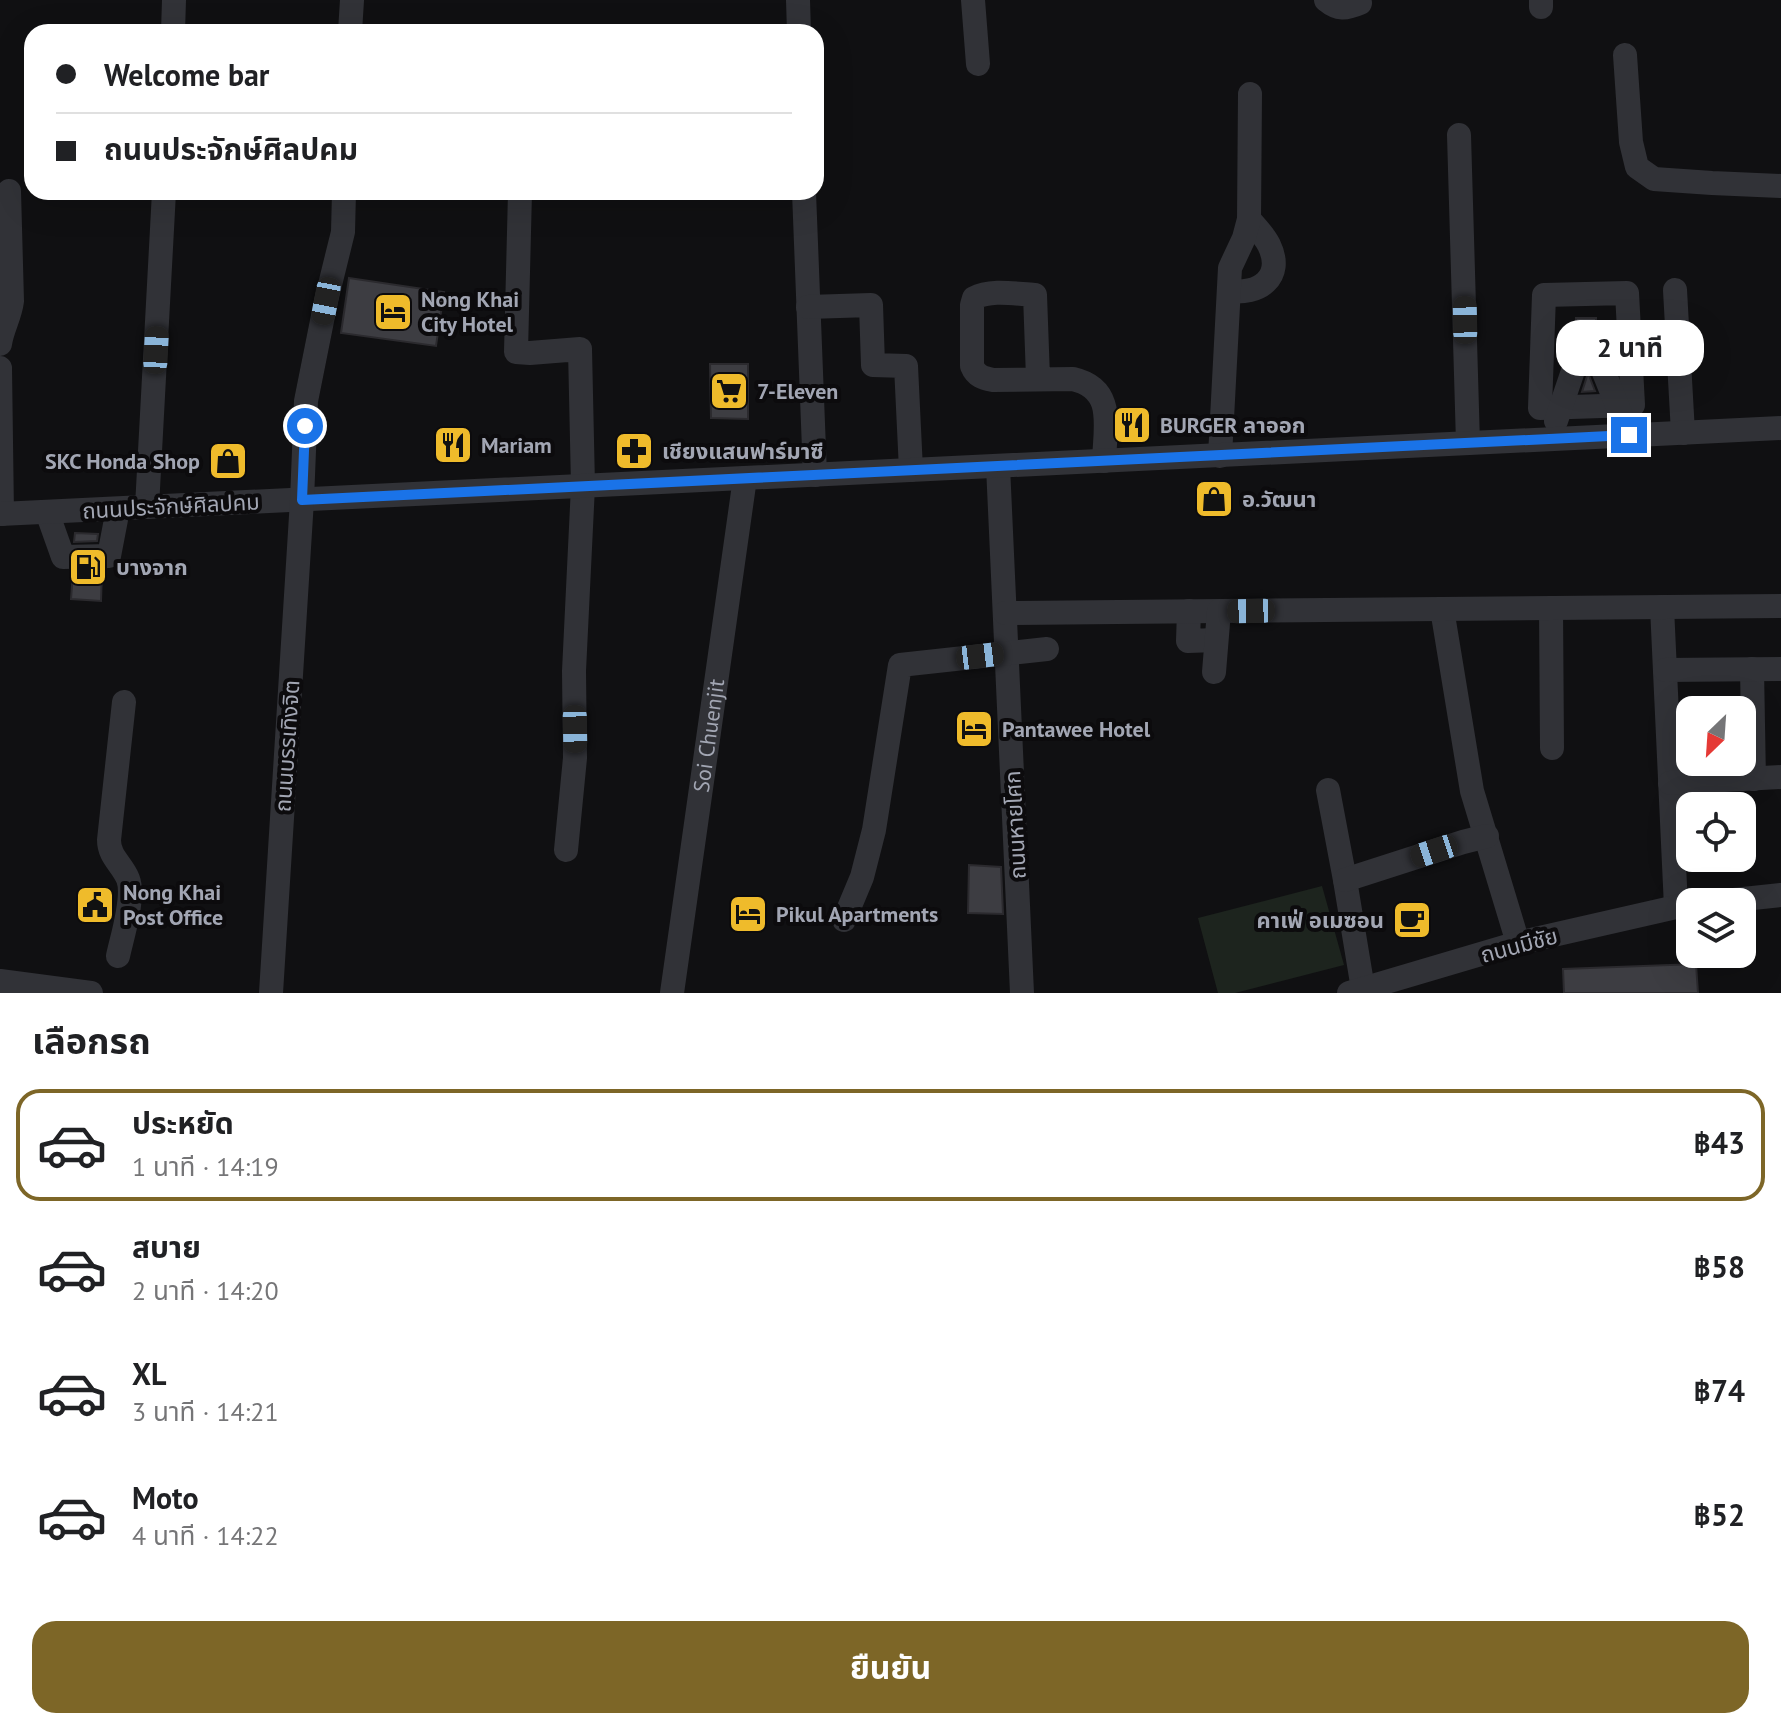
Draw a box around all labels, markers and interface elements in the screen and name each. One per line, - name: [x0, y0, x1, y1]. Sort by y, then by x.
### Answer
- text: Welcome bar: [104, 55, 269, 94]
- text: ถนนประจักษ์ศิลปคม: [104, 129, 358, 168]
- car: [310, 275, 342, 327]
- place label: Nong Khai City Hotel: [421, 285, 519, 338]
- hotel icon: Nong Khai City Hotel: [372, 291, 414, 333]
- car: [1453, 296, 1477, 344]
- callout: 2 นาที: [1555, 319, 1703, 375]
- car: [143, 325, 169, 375]
- text: 2 นาที: [1597, 331, 1663, 364]
- supermarket icon: 7-Eleven: [708, 370, 750, 412]
- place label: 7-Eleven: [757, 377, 838, 405]
- restaurant icon: BURGER ลาออก: [1111, 404, 1153, 446]
- route start: [287, 408, 323, 444]
- place label: BURGER ลาออก: [1160, 411, 1306, 439]
- route end: [1611, 417, 1647, 453]
- restaurant icon: Mariam: [432, 424, 474, 466]
- pharmacy icon: เชียงแสนฟาร์มาซี: [613, 430, 655, 472]
- place label: Mariam: [481, 431, 552, 459]
- place label: เชียงแสนฟาร์มาซี: [662, 437, 824, 465]
- shop icon: SKC Honda Shop: [207, 440, 249, 482]
- place label: SKC Honda Shop: [45, 447, 200, 475]
- shop icon: อ.วัฒนา: [1193, 478, 1235, 520]
- place label: อ.วัฒนา: [1242, 485, 1316, 513]
- street label: ถนนประจักษ์ศิลปคม: [82, 487, 260, 525]
- fuel station icon: บางจาก: [67, 546, 109, 588]
- place label: บางจาก: [116, 553, 188, 581]
- car: [1227, 599, 1275, 623]
- car: [955, 641, 1005, 671]
- street label: Soi Chuenjit: [687, 677, 730, 794]
- street label: ถนนบรรเทิงจิต: [268, 679, 306, 813]
- north arrow: [1676, 696, 1756, 776]
- map controls: [1676, 696, 1756, 968]
- car: [563, 705, 587, 753]
- hotel icon: Pantawee Hotel: [953, 708, 995, 750]
- place label: Pantawee Hotel: [1002, 715, 1151, 743]
- street label: ถนนหายโศก: [998, 770, 1032, 880]
- button: locate: [1676, 792, 1756, 872]
- car: [1407, 832, 1461, 870]
- place label: Nong Khai Post Office: [123, 878, 223, 931]
- public building icon: Nong Khai Post Office: [74, 884, 116, 926]
- button: layers: [1676, 888, 1756, 968]
- hotel icon: Pikul Apartments: [727, 893, 769, 935]
- cafe icon: คาเฟ่ อเมซอน: [1391, 899, 1433, 941]
- place label: Pikul Apartments: [776, 900, 938, 928]
- place label: คาเฟ่ อเมซอน: [1256, 906, 1384, 934]
- street label: ถนนมีชัย: [1477, 921, 1561, 969]
- text: เลือกรถ: [32, 1017, 151, 1064]
- text: ประหยัด: [132, 1103, 234, 1142]
- icon: car: [36, 1109, 108, 1181]
- text: ฿43: [1694, 1123, 1745, 1162]
- text: 1 นาที · 14:19: [132, 1150, 279, 1183]
- text: สบาย: [132, 1227, 201, 1266]
- icon: car: [36, 1233, 108, 1305]
- text: ฿58: [1694, 1247, 1745, 1286]
- text: 2 นาที · 14:20: [132, 1274, 279, 1307]
- text: XL: [132, 1354, 166, 1393]
- icon: car: [36, 1357, 108, 1429]
- text: ฿74: [1694, 1371, 1745, 1410]
- text: 3 นาที · 14:21: [132, 1395, 279, 1428]
- text: Moto: [132, 1478, 199, 1517]
- icon: car: [36, 1481, 108, 1553]
- text: ฿52: [1694, 1495, 1745, 1534]
- text: 4 นาที · 14:22: [132, 1519, 279, 1552]
- button: ยืนยัน: [32, 1621, 1749, 1713]

